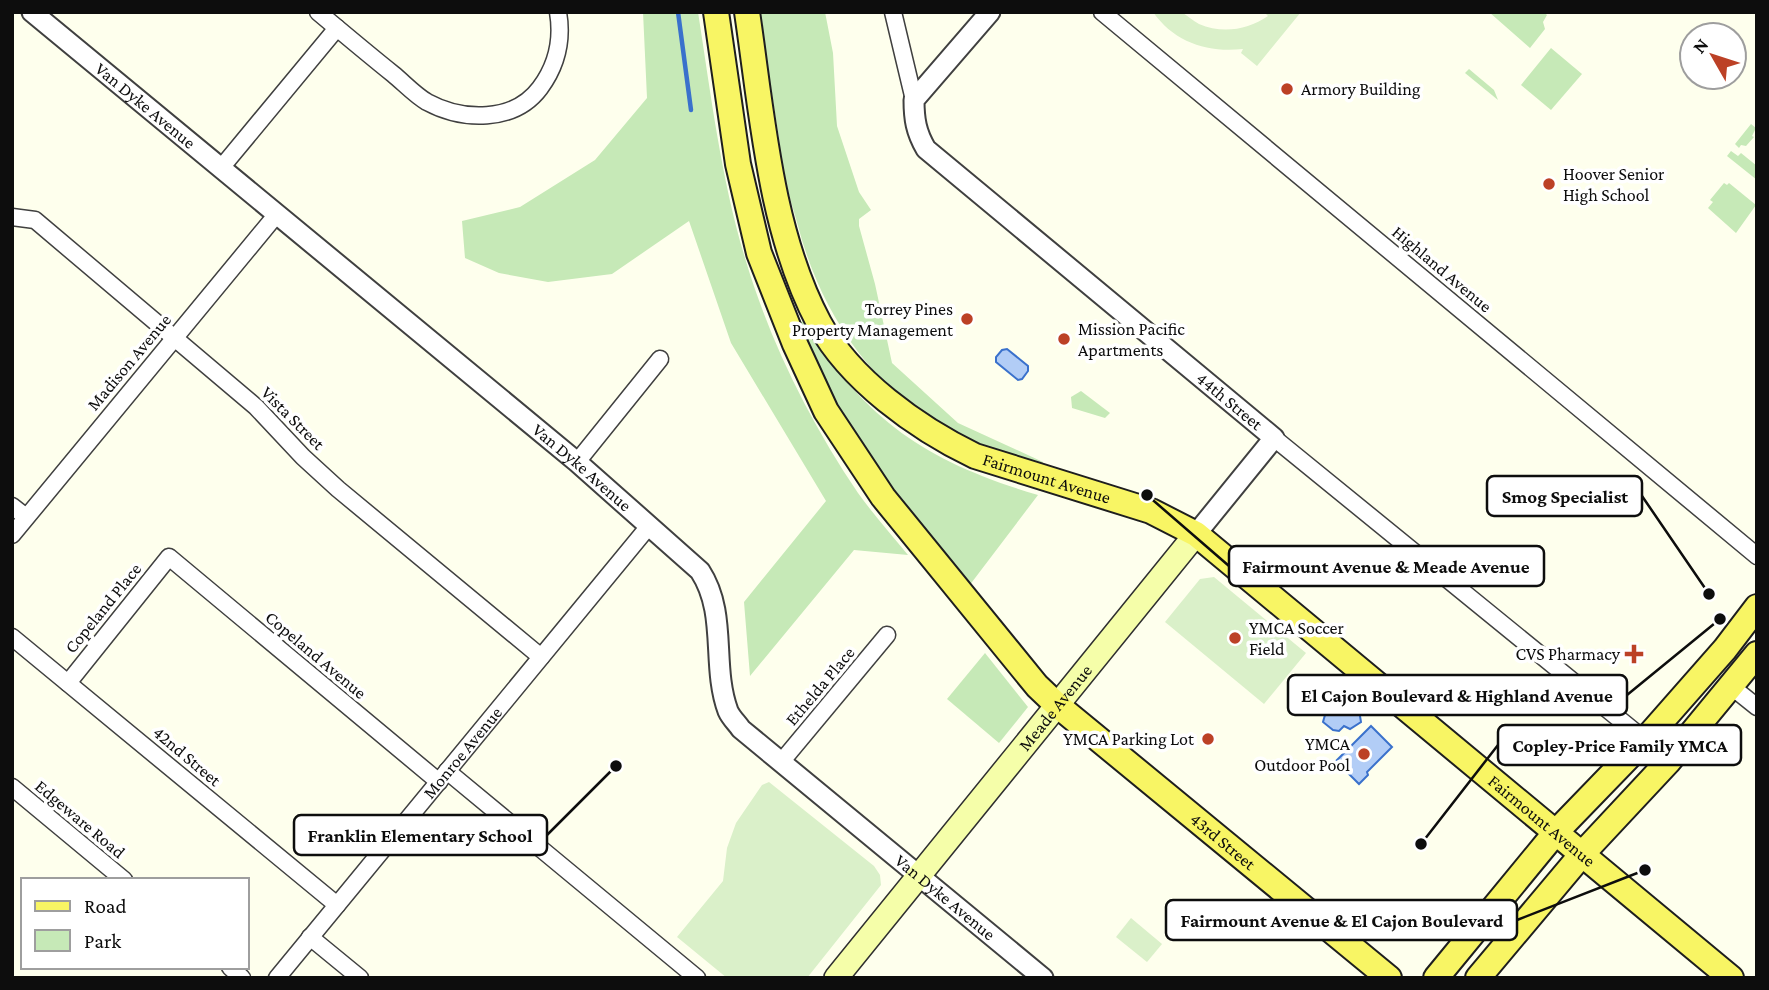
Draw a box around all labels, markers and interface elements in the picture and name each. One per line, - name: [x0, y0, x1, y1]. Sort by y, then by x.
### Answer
- north arrow: [1678, 21, 1748, 91]
- text: N: [1688, 34, 1712, 57]
- street label: Van Dyke Avenue: [91, 58, 200, 153]
- place label: Armory Building: [1301, 79, 1421, 99]
- marker: Armory Building: [1279, 81, 1295, 97]
- place label: Hoover Senior High School: [1563, 164, 1665, 205]
- marker: Hoover Senior High School: [1541, 176, 1557, 192]
- street label: Highland Avenue: [1388, 222, 1496, 316]
- place label: Torrey Pines Property Management: [792, 299, 954, 340]
- street label: Madison Avenue: [83, 310, 175, 414]
- marker: Torrey Pines Property Management: [959, 311, 975, 327]
- place label: Mission Pacific Apartments: [1078, 319, 1185, 360]
- marker: Mission Pacific Apartments: [1056, 331, 1072, 347]
- street label: 44th Street: [1193, 368, 1267, 435]
- street label: Vista Street: [257, 382, 330, 455]
- street label: Van Dyke Avenue: [528, 419, 635, 515]
- street label: Fairmount Avenue: [980, 449, 1113, 508]
- callout: Smog Specialist: [1487, 476, 1642, 516]
- text: Smog Specialist: [1502, 486, 1628, 507]
- callout: Fairmount Avenue & Meade Avenue: [1229, 546, 1544, 586]
- text: Fairmount Avenue & Meade Avenue: [1242, 556, 1530, 577]
- street label: Copeland Place: [61, 559, 145, 657]
- street label: Copeland Avenue: [262, 607, 371, 703]
- place label: YMCA Soccer Field: [1249, 618, 1345, 659]
- marker: YMCA Soccer Field: [1227, 630, 1243, 646]
- street label: Ethelda Place: [781, 643, 859, 729]
- place label: CVS Pharmacy: [1515, 644, 1621, 664]
- marker: CVS Pharmacy: [1626, 646, 1642, 662]
- street label: Meade Avenue: [1014, 661, 1096, 755]
- callout: El Cajon Boulevard & Highland Avenue: [1288, 675, 1627, 715]
- text: El Cajon Boulevard & Highland Avenue: [1301, 685, 1613, 707]
- street label: Monroe Avenue: [419, 703, 506, 802]
- street label: 42nd Street: [149, 722, 226, 791]
- callout: Copley-Price Family YMCA: [1498, 725, 1741, 765]
- place label: YMCA Parking Lot: [1063, 729, 1195, 749]
- marker: YMCA Parking Lot: [1200, 731, 1216, 747]
- place label: YMCA Outdoor Pool: [1254, 734, 1351, 775]
- text: Copley-Price Family YMCA: [1512, 735, 1729, 756]
- marker: YMCA Outdoor Pool: [1356, 746, 1372, 762]
- street label: Fairmount Avenue: [1484, 771, 1599, 871]
- street label: Edgeware Road: [31, 776, 129, 863]
- street label: 43rd Street: [1186, 809, 1260, 875]
- callout: Franklin Elementary School: [294, 815, 547, 855]
- text: Franklin Elementary School: [308, 825, 533, 846]
- street label: Van Dyke Avenue: [891, 850, 999, 944]
- legend: [21, 878, 248, 969]
- text: Road: [84, 894, 127, 918]
- callout: Fairmount Avenue & El Cajon Boulevard: [1166, 900, 1517, 940]
- text: Fairmount Avenue & El Cajon Boulevard: [1181, 910, 1504, 932]
- text: Park: [84, 929, 121, 953]

